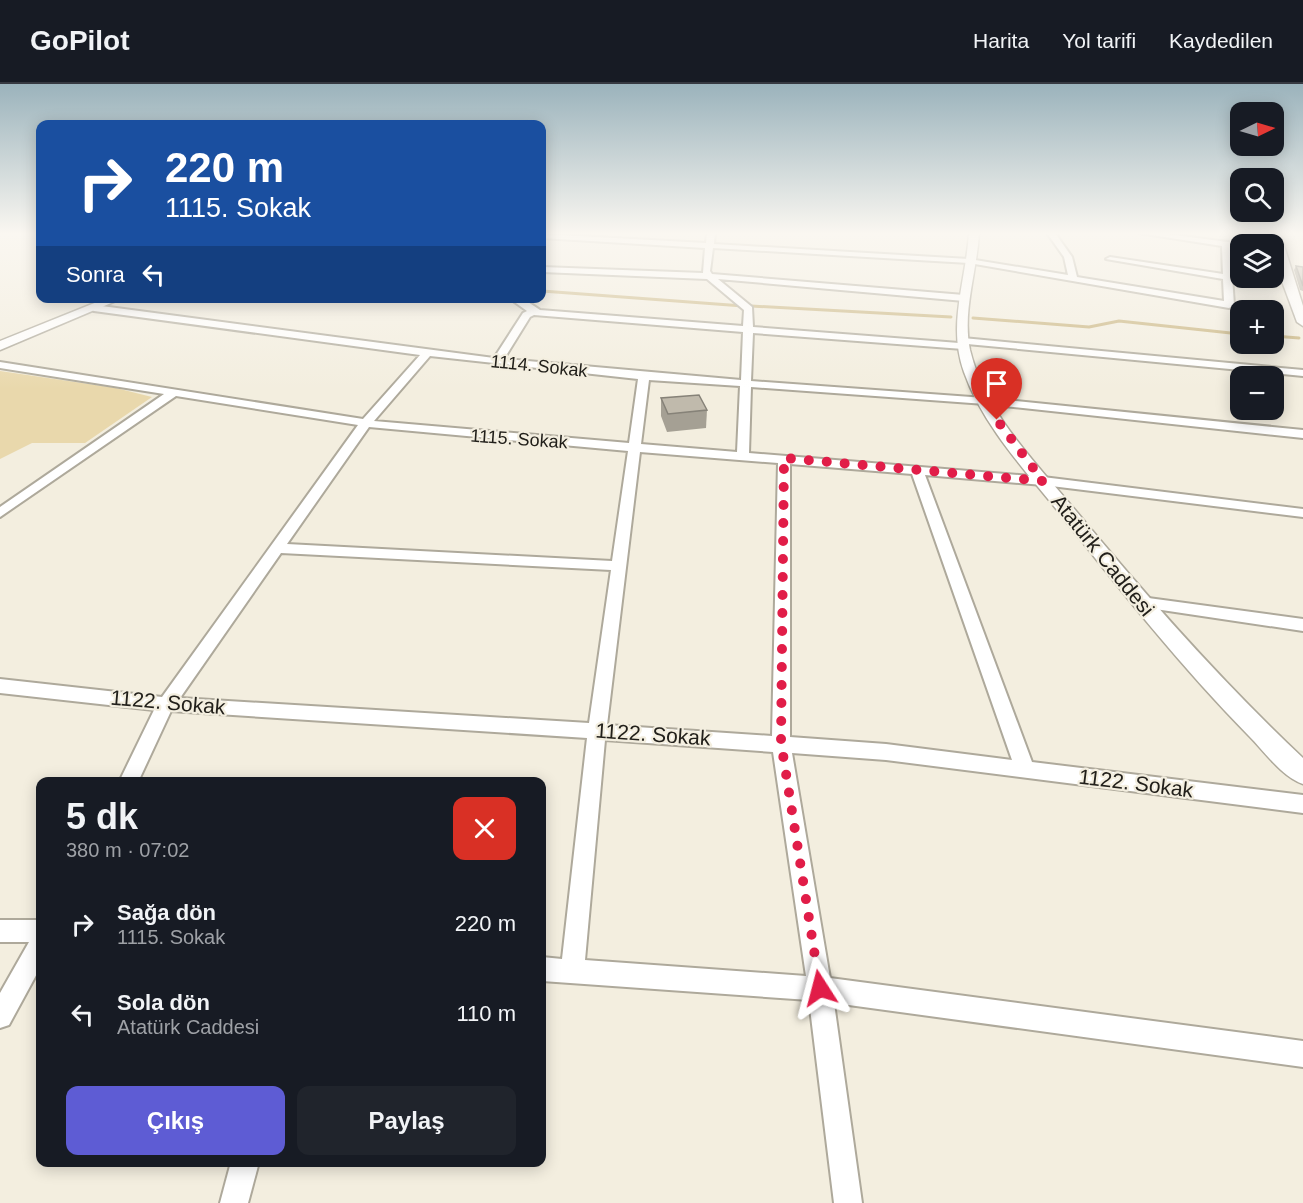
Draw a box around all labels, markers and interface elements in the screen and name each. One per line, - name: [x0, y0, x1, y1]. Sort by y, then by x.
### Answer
- text: GoPilot: [30, 25, 130, 56]
- text: Harita: [973, 29, 1029, 52]
- text: Yol tarifi: [1062, 29, 1136, 52]
- text: Kaydedilen: [1169, 29, 1273, 52]
- north arrow: [1230, 102, 1284, 156]
- map controls: [1230, 102, 1284, 420]
- icon: right: [66, 144, 144, 222]
- text: 220 m: [165, 144, 284, 191]
- button: search: [1230, 168, 1284, 222]
- text: 1115. Sokak: [165, 193, 311, 223]
- button: layers: [1230, 234, 1284, 288]
- icon: left: [137, 258, 170, 291]
- text: Sonra: [66, 262, 125, 287]
- button: +: [1230, 300, 1284, 354]
- street label: 1114. Sokak: [490, 351, 589, 381]
- pin: [971, 358, 1022, 420]
- button: −: [1230, 366, 1284, 420]
- icon: arrive: [980, 367, 1013, 400]
- street label: 1115. Sokak: [470, 426, 569, 452]
- street label: Atatürk Caddesi: [1047, 490, 1159, 620]
- street label: 1122. Sokak: [110, 686, 227, 719]
- street label: 1122. Sokak: [595, 719, 712, 750]
- street label: 1122. Sokak: [1077, 765, 1195, 801]
- text: 5 dk: [66, 796, 138, 837]
- button: close: [453, 797, 516, 860]
- text: 380 m · 07:02: [66, 839, 189, 861]
- text: Sağa dön: [117, 900, 216, 925]
- icon: right: [66, 908, 99, 941]
- text: 220 m: [455, 911, 516, 936]
- text: 1115. Sokak: [117, 926, 225, 948]
- position arrow: [788, 956, 852, 1020]
- text: Sola dön: [117, 990, 210, 1015]
- icon: left: [66, 998, 99, 1031]
- text: 110 m: [456, 1001, 516, 1026]
- text: Atatürk Caddesi: [117, 1016, 259, 1038]
- button: Çıkış: [66, 1086, 285, 1155]
- button: Paylaş: [297, 1086, 516, 1155]

